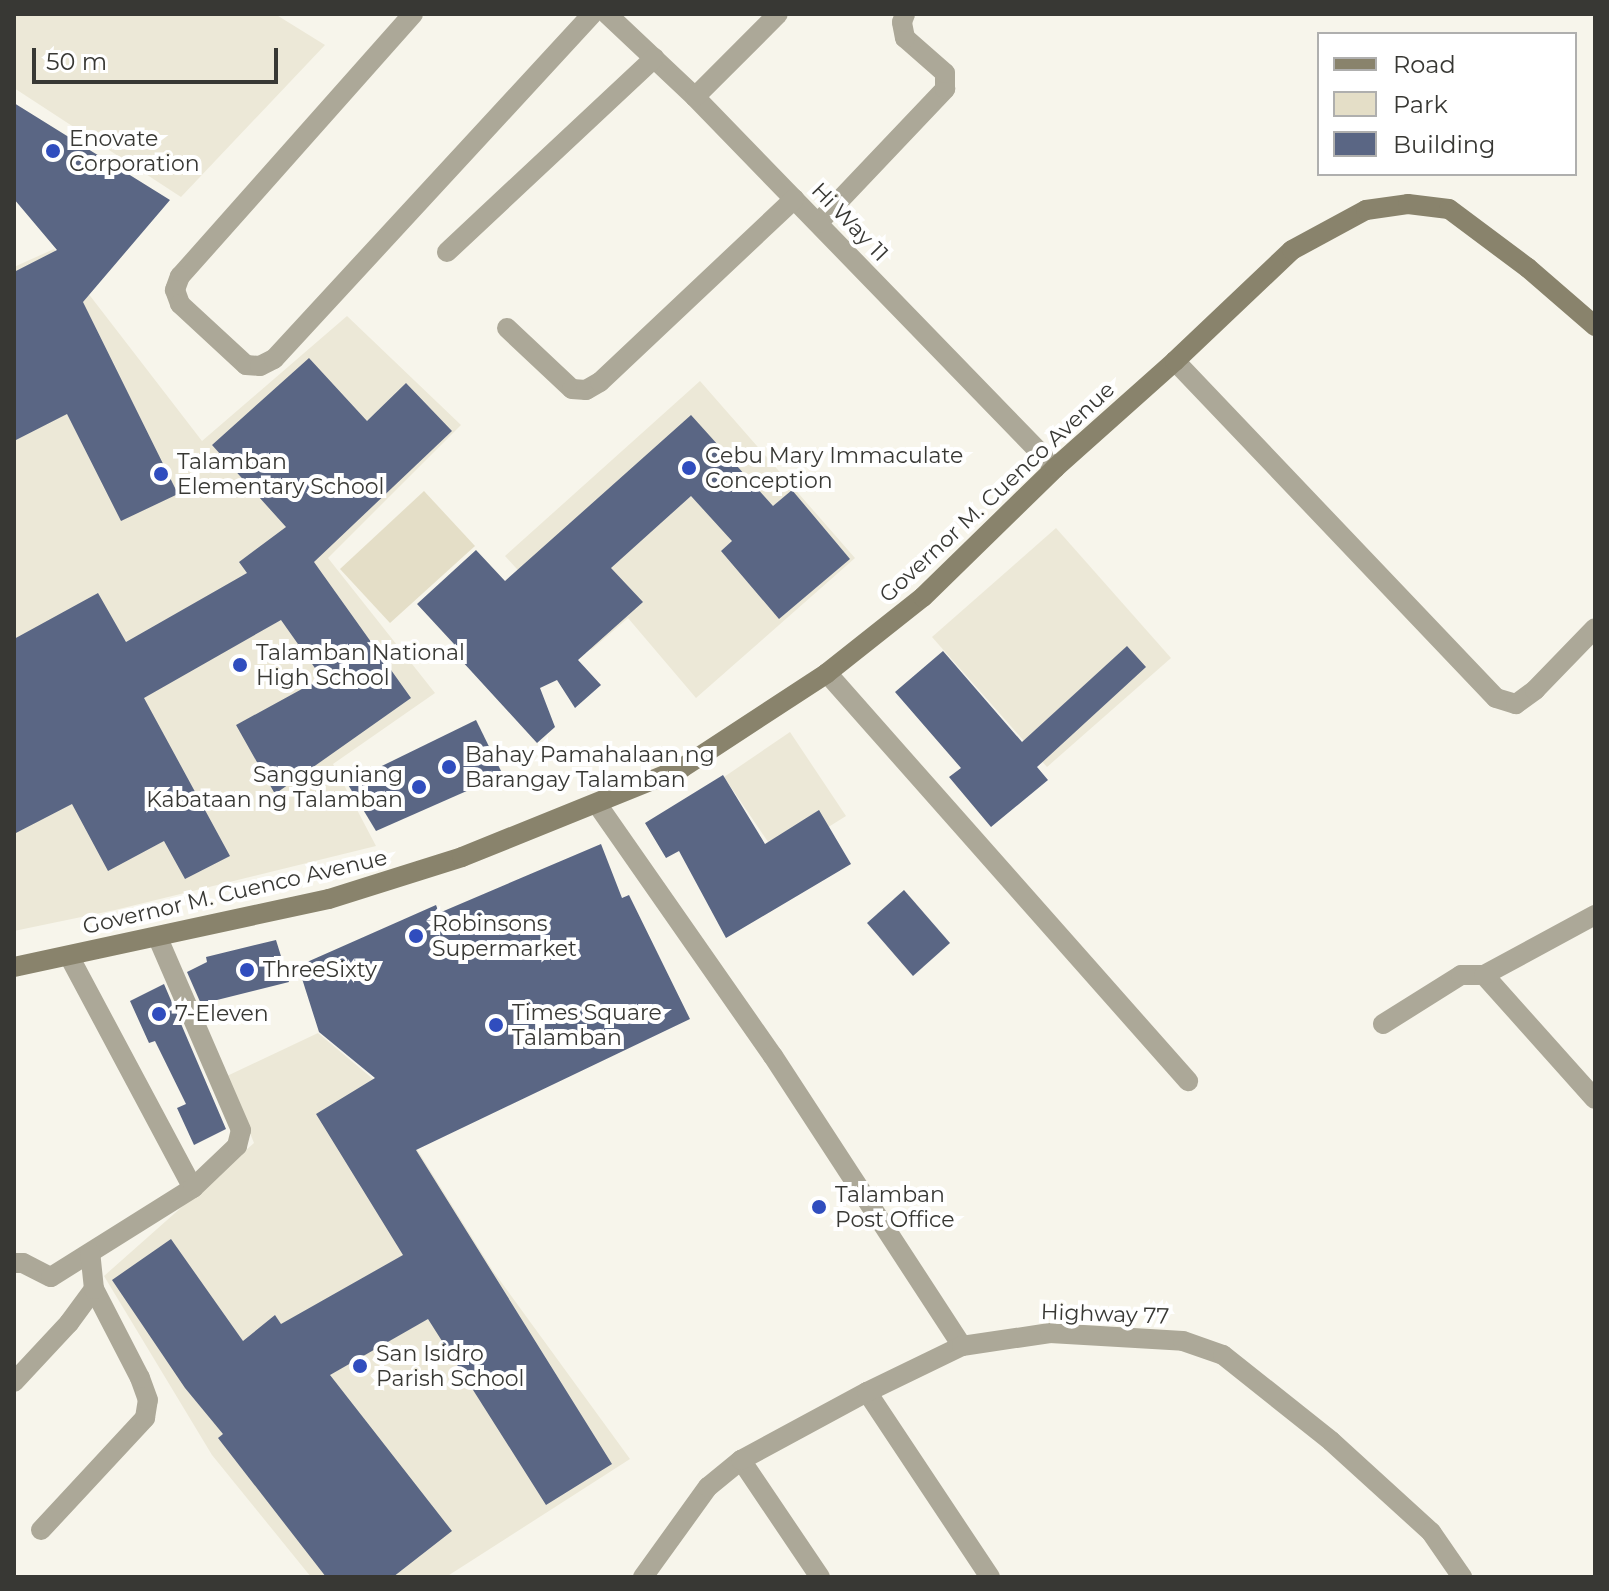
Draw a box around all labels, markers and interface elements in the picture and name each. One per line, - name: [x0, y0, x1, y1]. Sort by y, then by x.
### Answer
- scale bar: [36, 32, 282, 82]
- legend: [1317, 32, 1577, 176]
- text: 50 m: [46, 47, 107, 76]
- text: Road: [1393, 50, 1456, 79]
- text: Park: [1393, 90, 1448, 119]
- place label: Enovate Corporation: [69, 125, 200, 176]
- text: Building: [1393, 130, 1496, 159]
- marker: Enovate Corporation: [44, 142, 62, 160]
- street label: Hi Way 11: [806, 177, 894, 267]
- street label: Governor M. Cuenco Avenue: [874, 376, 1120, 608]
- place label: Cebu Mary Immaculate Conception: [705, 442, 963, 494]
- place label: Talamban Elementary School: [177, 448, 384, 500]
- marker: Cebu Mary Immaculate Conception: [680, 459, 698, 477]
- marker: Talamban Elementary School: [152, 465, 170, 483]
- place label: Talamban National High School: [256, 639, 465, 690]
- marker: Talamban National High School: [231, 656, 249, 674]
- place label: Bahay Pamahalaan ng Barangay Talamban: [465, 741, 715, 792]
- marker: Bahay Pamahalaan ng Barangay Talamban: [440, 758, 458, 776]
- place label: Sangguniang Kabataan ng Talamban: [146, 761, 403, 812]
- marker: Sangguniang Kabataan ng Talamban: [410, 778, 428, 796]
- street label: Governor M. Cuenco Avenue: [80, 844, 390, 940]
- place label: Robinsons Supermarket: [432, 910, 577, 962]
- marker: Robinsons Supermarket: [407, 927, 425, 945]
- place label: ThreeSixty: [263, 957, 377, 983]
- marker: ThreeSixty: [238, 961, 256, 979]
- place label: Times Square Talamban: [512, 999, 662, 1050]
- place label: 7-Eleven: [175, 1001, 269, 1027]
- marker: 7-Eleven: [150, 1005, 168, 1023]
- marker: Times Square Talamban: [487, 1016, 505, 1034]
- place label: Talamban Post Office: [835, 1181, 955, 1232]
- marker: Talamban Post Office: [810, 1198, 828, 1216]
- street label: Highway 77: [1040, 1299, 1170, 1329]
- place label: San Isidro Parish School: [376, 1340, 525, 1392]
- marker: San Isidro Parish School: [351, 1357, 369, 1375]

